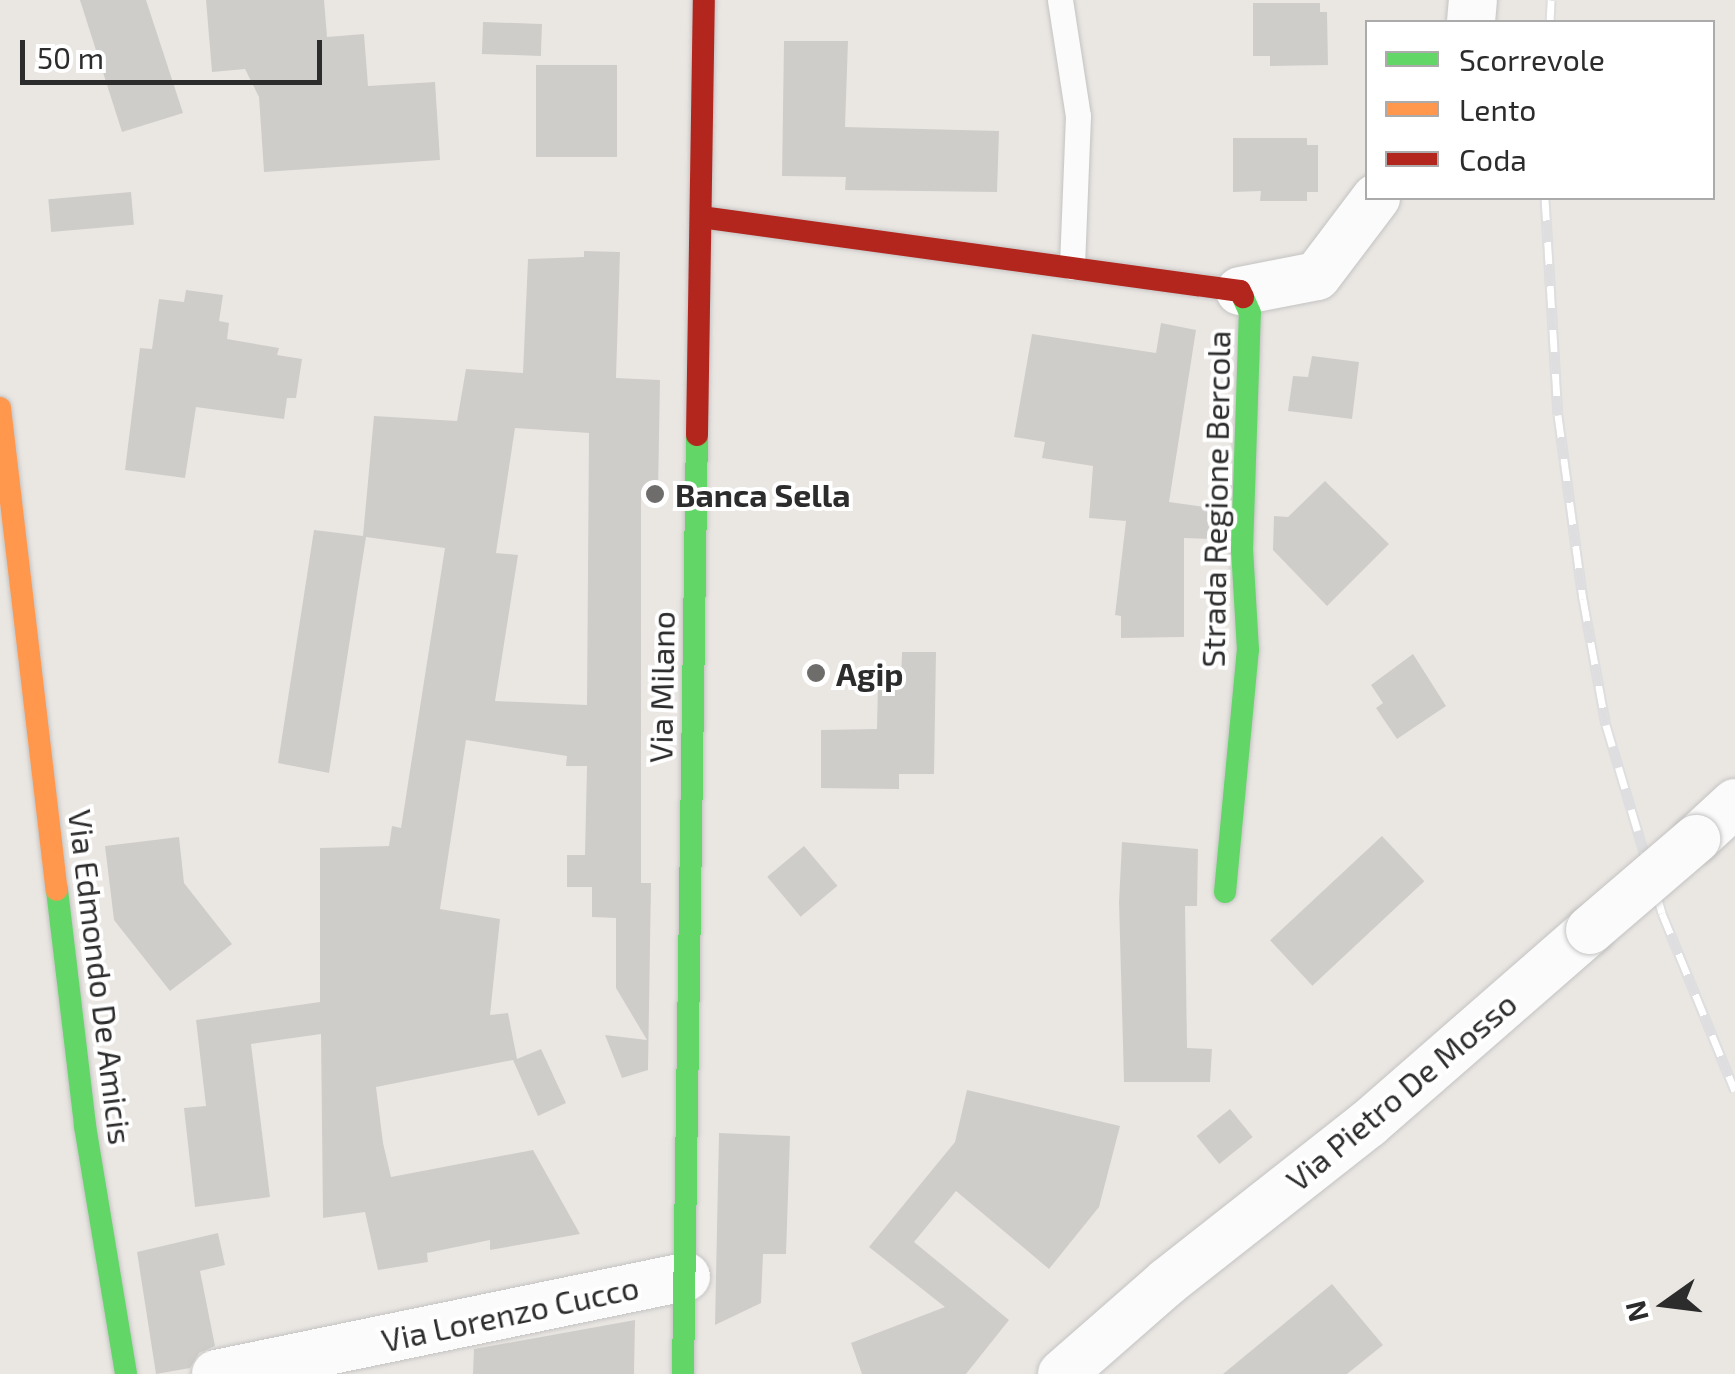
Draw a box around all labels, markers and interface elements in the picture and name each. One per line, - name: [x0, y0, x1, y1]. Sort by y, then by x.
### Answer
- scale bar: [25, 20, 328, 82]
- legend: [1365, 20, 1715, 200]
- text: 50 m: [37, 39, 104, 75]
- text: Scorrevole: [1459, 41, 1605, 77]
- text: Lento: [1459, 91, 1536, 127]
- text: Coda: [1459, 141, 1527, 177]
- street label: Strada Regione Bercola: [1193, 330, 1237, 668]
- place label: Banca Sella: [675, 475, 850, 513]
- marker: Banca Sella: [644, 483, 666, 505]
- street label: Via Milano: [640, 611, 682, 763]
- place label: Agip: [836, 654, 904, 692]
- marker: Agip: [805, 662, 827, 684]
- street label: Via Edmondo De Amicis: [61, 807, 141, 1147]
- street label: Via Pietro De Mosso: [1278, 984, 1524, 1198]
- north arrow: [1615, 1254, 1715, 1354]
- street label: Via Lorenzo Cucco: [378, 1267, 642, 1359]
- text: N: [1617, 1297, 1655, 1325]

